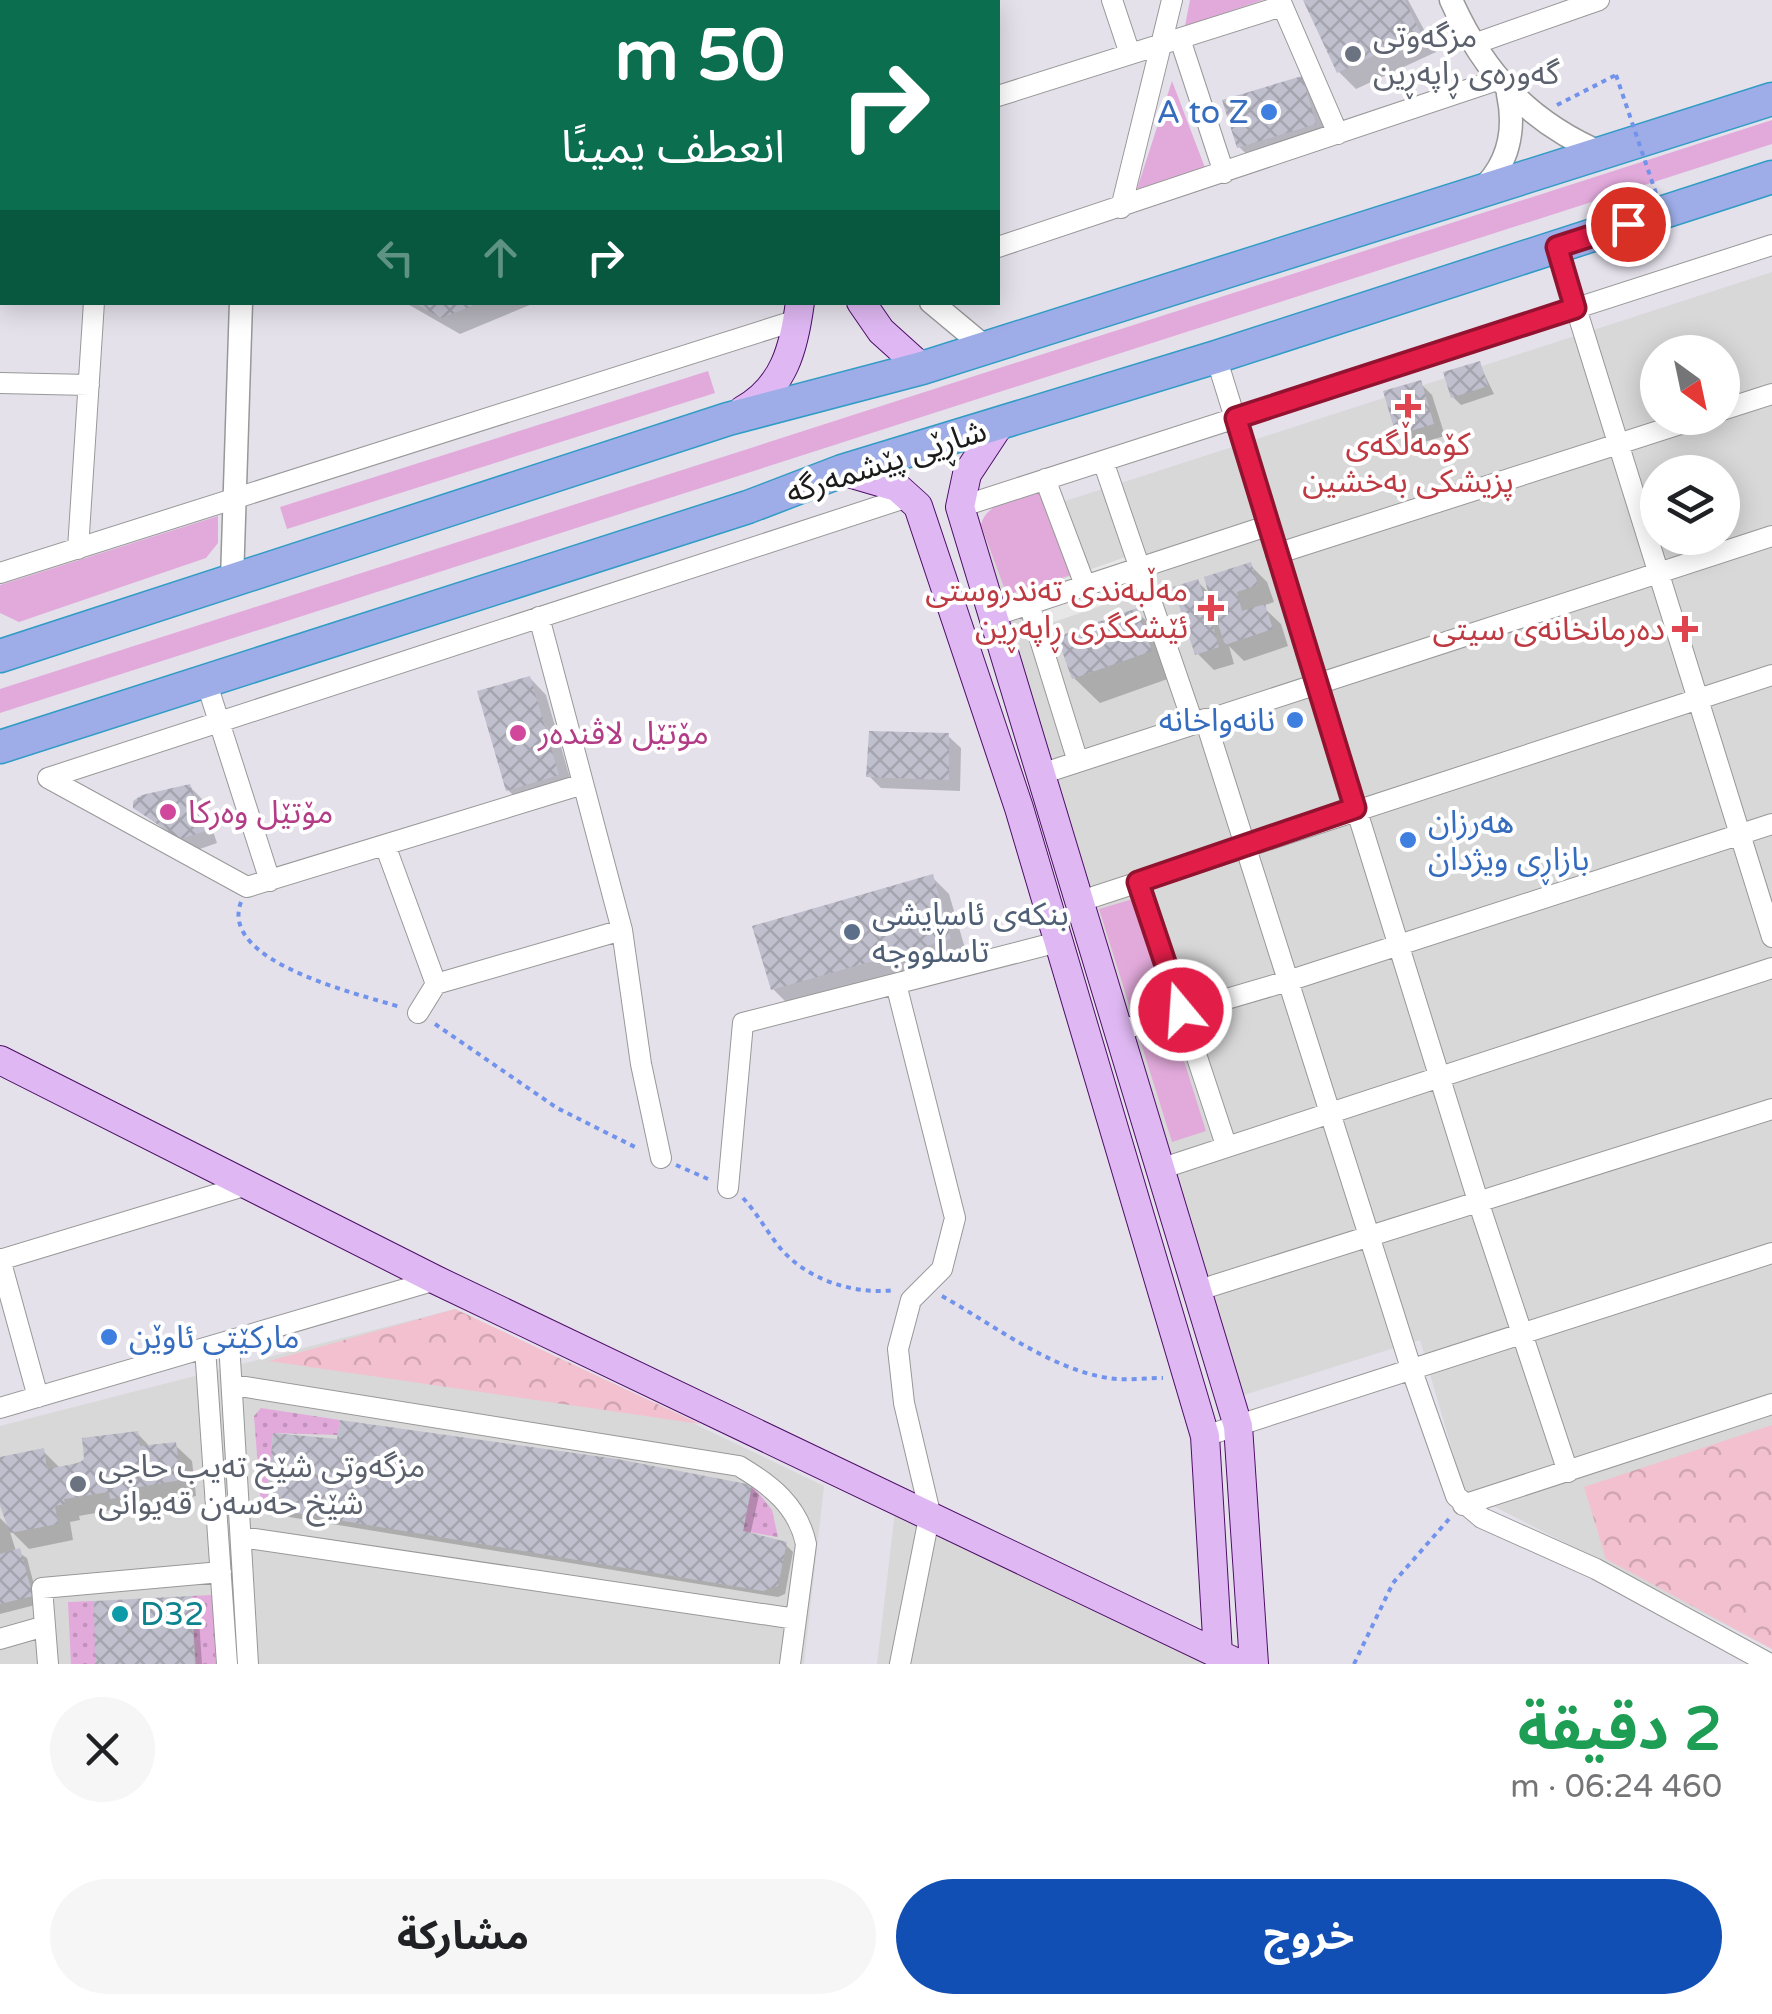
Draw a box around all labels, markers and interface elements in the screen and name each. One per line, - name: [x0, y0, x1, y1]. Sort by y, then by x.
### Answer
- text: 50 m: [615, 15, 785, 99]
- place label: مزگەوتی گەورەی ڕاپەڕین: [1373, 18, 1560, 100]
- icon: right: [820, 40, 950, 170]
- marker: مزگەوتی گەورەی ڕاپەڕین: [1342, 43, 1364, 65]
- place label: A to Z: [1157, 94, 1249, 132]
- marker: A to Z: [1258, 101, 1280, 123]
- text: انعطف يمينًا: [561, 121, 785, 175]
- pin: [1586, 182, 1671, 267]
- icon: arrive: [1601, 197, 1656, 252]
- icon: left: [368, 230, 423, 285]
- icon: ahead: [473, 230, 528, 285]
- icon: right: [578, 230, 633, 285]
- north arrow: [1640, 335, 1740, 435]
- map controls: [1640, 335, 1740, 555]
- marker: کۆمەڵگەی پزیشکی بەخشین: [1395, 394, 1421, 420]
- street label: شاڕێی پێشمەرگە: [781, 412, 993, 519]
- place label: کۆمەڵگەی پزیشکی بەخشین: [1302, 421, 1514, 501]
- button: layers: [1640, 455, 1740, 555]
- place label: مەڵبەندی تەندروستی ئێشکگری ڕاپەڕین: [925, 567, 1188, 654]
- marker: مەڵبەندی تەندروستی ئێشکگری ڕاپەڕین: [1198, 595, 1224, 621]
- place label: دەرمانخانەی سیتی: [1433, 611, 1665, 649]
- marker: دەرمانخانەی سیتی: [1674, 618, 1696, 640]
- place label: نانەواخانە: [1159, 702, 1275, 740]
- marker: نانەواخانە: [1284, 709, 1306, 731]
- place label: مۆتێل لاڤندەر: [537, 715, 709, 753]
- marker: مۆتێل لاڤندەر: [507, 722, 529, 744]
- place label: مۆتێل وەرکا: [188, 794, 333, 832]
- marker: مۆتێل وەرکا: [157, 801, 179, 823]
- place label: ھەرزان بازاڕی ویژدان: [1428, 804, 1589, 886]
- marker: ھەرزان بازاڕی ویژدان: [1397, 829, 1419, 851]
- place label: بنکەی ئاسایشی تاسڵووجە: [872, 896, 1069, 971]
- marker: بنکەی ئاسایشی تاسڵووجە: [841, 921, 863, 943]
- position arrow: [1129, 958, 1233, 1062]
- place label: مارکێتی ئاوێن: [129, 1319, 300, 1357]
- marker: مارکێتی ئاوێن: [98, 1326, 120, 1348]
- place label: مزگەوتی شێخ تەیب حاجی شێخ حەسەن قەیوانی: [98, 1448, 425, 1527]
- marker: مزگەوتی شێخ تەیب حاجی شێخ حەسەن قەیوانی: [67, 1473, 89, 1495]
- place label: D32: [140, 1596, 204, 1634]
- marker: D32: [109, 1603, 131, 1625]
- text: 2 دقيقة: [1518, 1694, 1722, 1766]
- button: close: [50, 1697, 155, 1802]
- text: 460 m · 06:24: [1510, 1768, 1722, 1806]
- button: مشاركة: [50, 1879, 876, 1994]
- button: خروج: [896, 1879, 1722, 1994]

